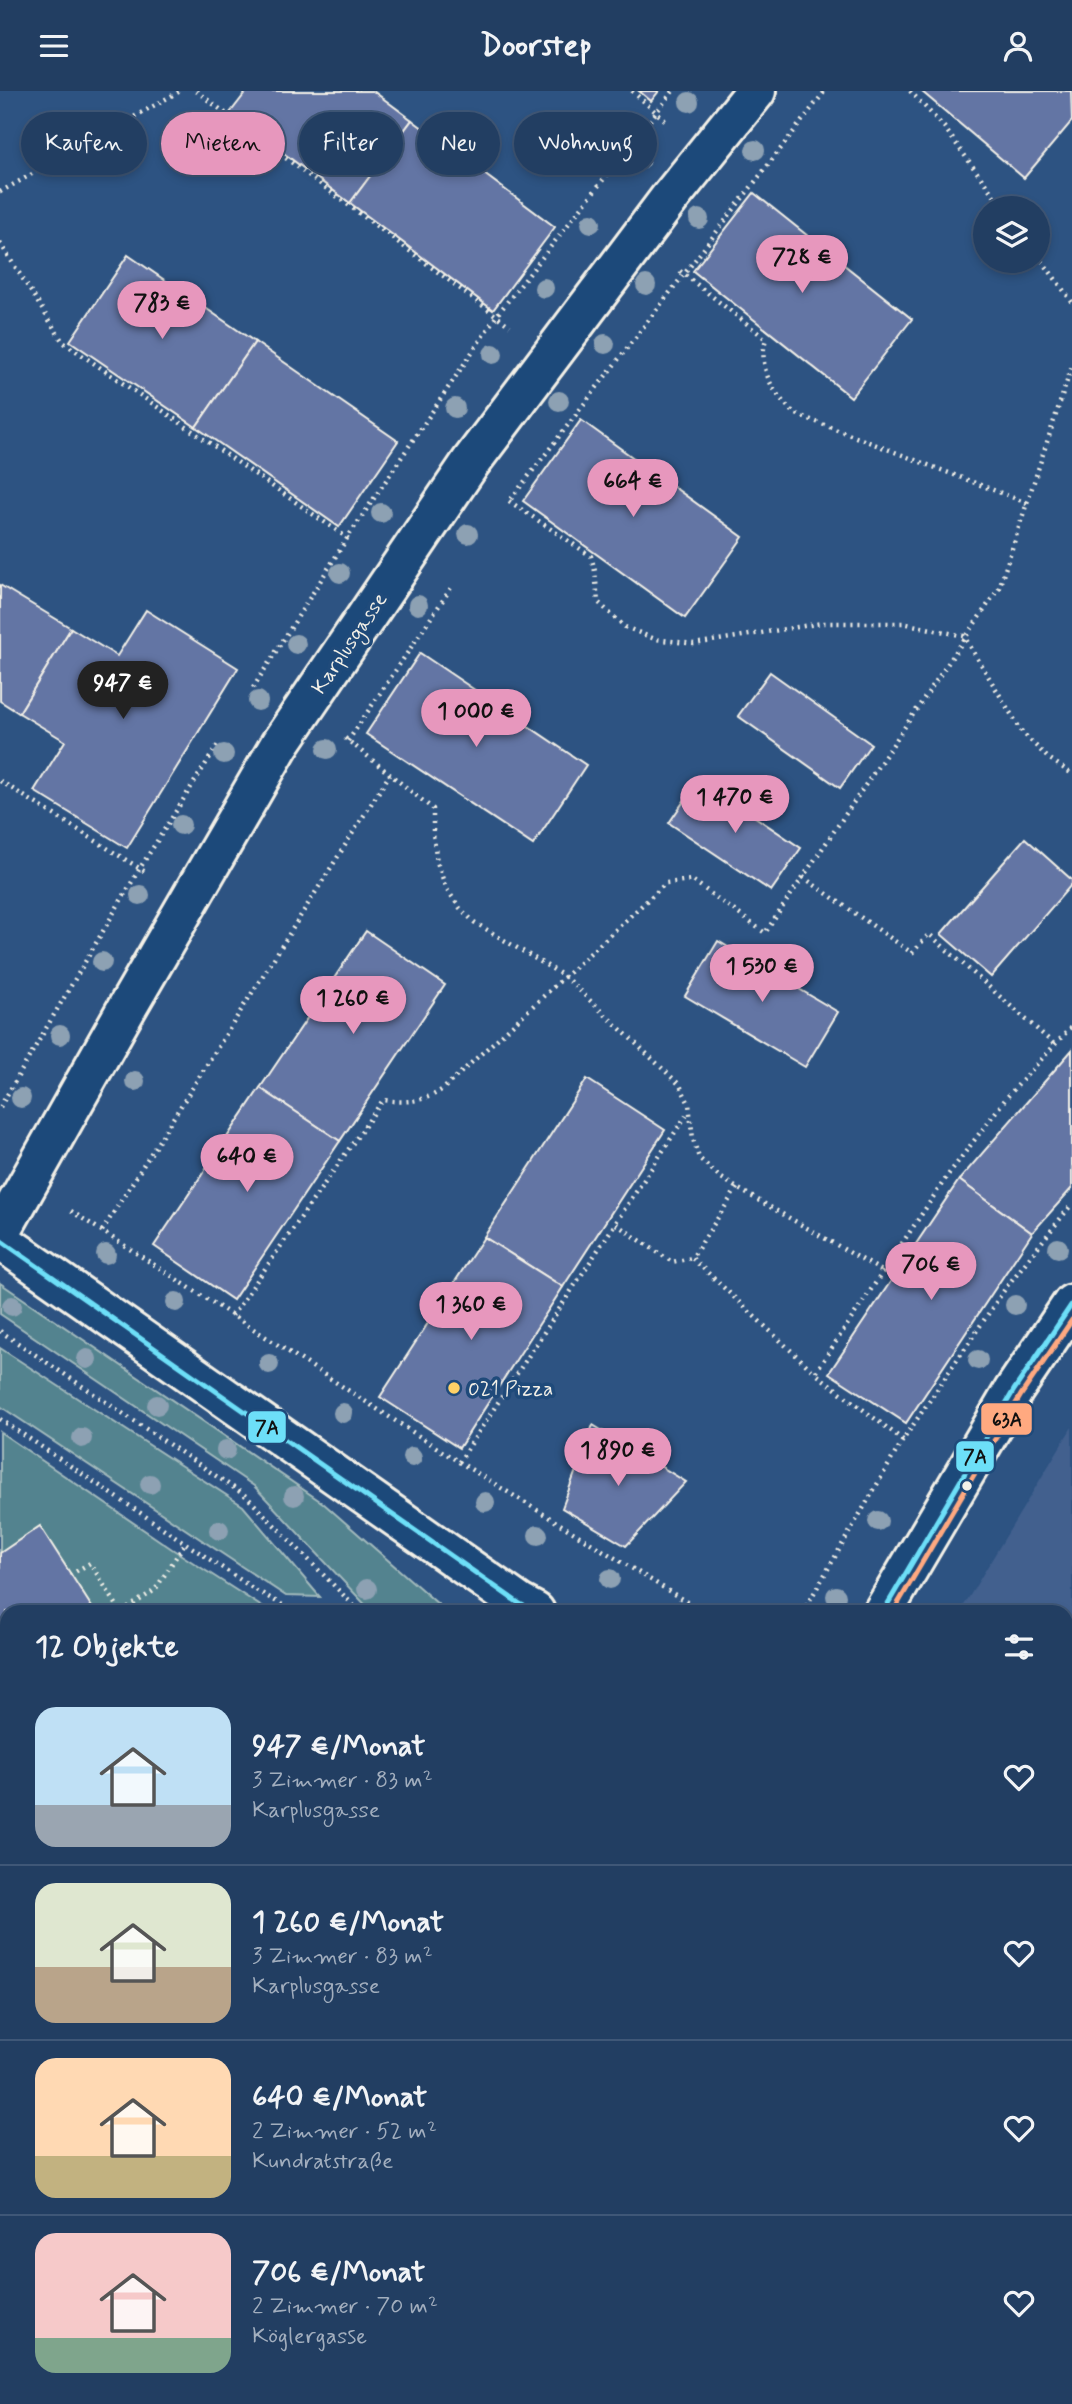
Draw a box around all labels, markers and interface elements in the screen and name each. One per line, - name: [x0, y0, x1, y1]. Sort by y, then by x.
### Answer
- text: Doorstep: [480, 25, 592, 67]
- icon: menu: [35, 27, 73, 65]
- icon: person: [999, 27, 1037, 65]
- chip: Kaufen: [21, 112, 147, 175]
- chip: Mieten: [161, 112, 285, 175]
- chip: Filter: [299, 112, 403, 175]
- chip: Neu: [417, 112, 500, 175]
- chip: Wohnung: [514, 112, 657, 175]
- map controls: [973, 196, 1050, 273]
- button: layers: [973, 196, 1050, 273]
- pin: 728 €: [753, 235, 851, 295]
- text: 728 €: [772, 243, 832, 273]
- pin: 783 €: [113, 281, 211, 341]
- text: 783 €: [133, 289, 191, 319]
- pin: 664 €: [584, 459, 682, 519]
- text: 664 €: [603, 467, 663, 497]
- street label: Karplusgasse: [306, 587, 395, 700]
- pin: 947 €: [74, 661, 172, 721]
- text: 947 €: [93, 669, 153, 699]
- pin: 1 000 €: [411, 689, 541, 749]
- text: 1 000 €: [437, 697, 515, 727]
- pin: 1 470 €: [670, 775, 800, 835]
- text: 1 470 €: [696, 783, 774, 813]
- pin: 1 530 €: [697, 944, 827, 1004]
- text: 1 530 €: [726, 952, 798, 982]
- pin: 1 260 €: [288, 977, 418, 1036]
- text: 1 260 €: [316, 984, 390, 1014]
- pin: 640 €: [198, 1135, 296, 1194]
- text: 640 €: [217, 1142, 277, 1172]
- pin: 706 €: [882, 1243, 980, 1302]
- text: 706 €: [901, 1250, 961, 1280]
- pin: 1 360 €: [406, 1283, 536, 1342]
- text: 1 360 €: [435, 1290, 507, 1320]
- place label: 021 Pizza: [468, 1375, 553, 1403]
- marker: 021 Pizza: [446, 1380, 462, 1396]
- line badge: 63A: [980, 1402, 1033, 1436]
- text: 63A: [992, 1408, 1022, 1433]
- line badge: 7A: [247, 1410, 287, 1444]
- text: 7A: [255, 1416, 279, 1441]
- pin: 1 890 €: [553, 1429, 683, 1488]
- text: 1 890 €: [580, 1436, 656, 1466]
- line badge: 7A: [955, 1440, 995, 1473]
- text: 7A: [963, 1445, 987, 1470]
- unlabelled marker: [960, 1479, 974, 1493]
- text: 12 Objekte: [35, 1628, 179, 1667]
- icon: filters: [1000, 1628, 1038, 1666]
- text: 947 €/Monat: [252, 1727, 425, 1766]
- icon: home: [91, 1735, 175, 1819]
- icon: heart: [1000, 1758, 1038, 1796]
- text: 3 Zimmer · 83 m²: [252, 1766, 433, 1796]
- text: Karplusgasse: [252, 1796, 380, 1826]
- text: 1 260 €/Monat: [252, 1903, 444, 1942]
- icon: home: [91, 1911, 175, 1995]
- icon: heart: [1000, 1934, 1038, 1972]
- text: 3 Zimmer · 83 m²: [252, 1942, 433, 1972]
- text: Karplusgasse: [252, 1972, 380, 2002]
- text: 640 €/Monat: [252, 2078, 427, 2117]
- icon: home: [91, 2086, 175, 2170]
- icon: heart: [1000, 2109, 1038, 2147]
- text: 2 Zimmer · 52 m²: [252, 2117, 437, 2147]
- text: Kundratstraße: [252, 2147, 393, 2177]
- text: 706 €/Monat: [252, 2253, 425, 2292]
- icon: home: [91, 2261, 175, 2345]
- icon: heart: [1000, 2284, 1038, 2322]
- text: 2 Zimmer · 70 m²: [252, 2292, 438, 2322]
- text: Köglergasse: [252, 2322, 367, 2352]

